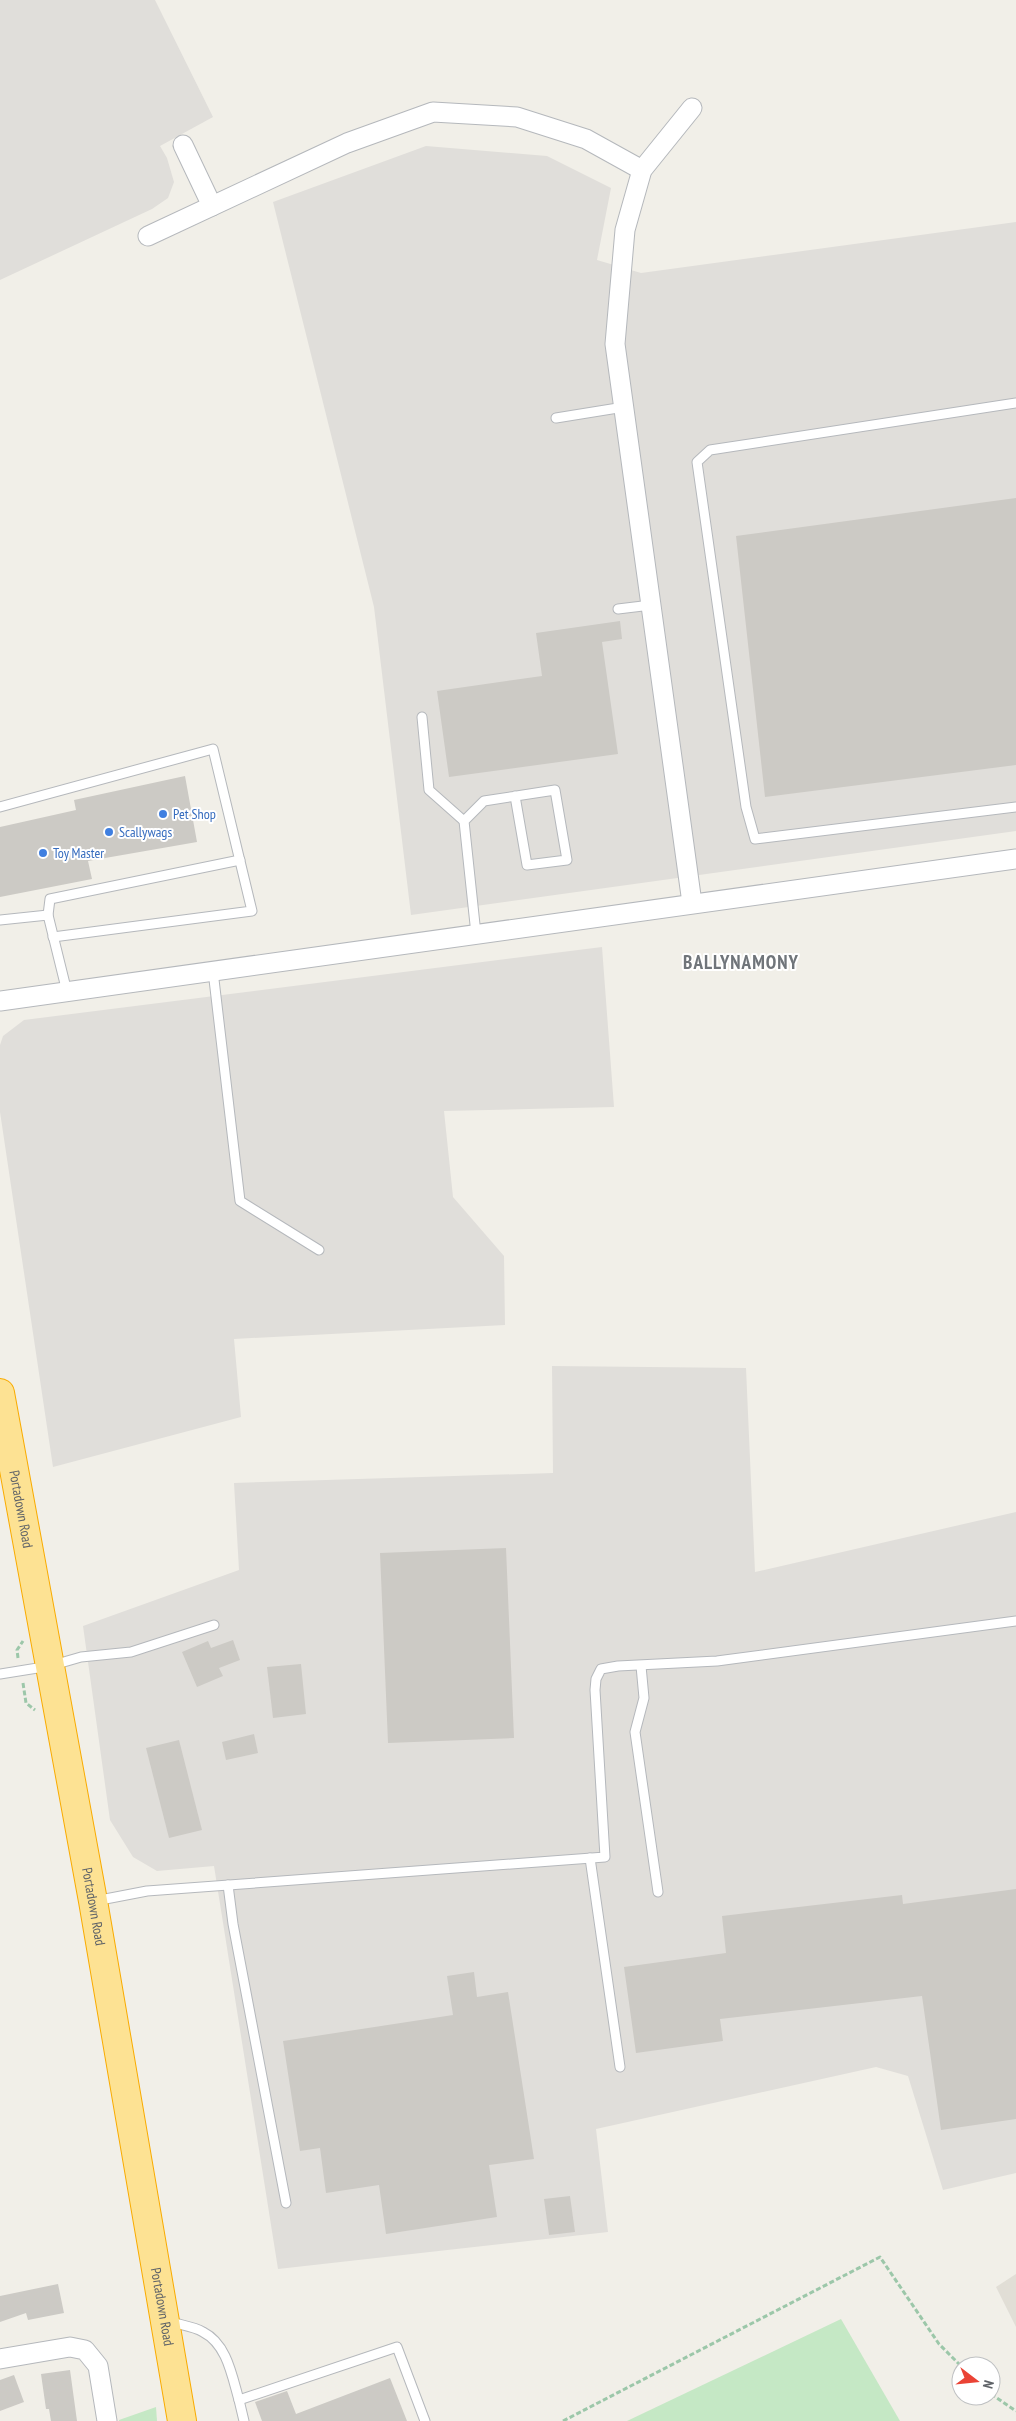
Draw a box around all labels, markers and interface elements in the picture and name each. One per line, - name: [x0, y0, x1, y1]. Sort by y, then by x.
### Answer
- place label: Pet Shop: [173, 805, 216, 823]
- marker: Pet Shop: [157, 808, 169, 820]
- place label: Scallywags: [119, 823, 172, 841]
- marker: Scallywags: [103, 826, 115, 838]
- place label: Toy Master: [53, 844, 104, 862]
- marker: Toy Master: [37, 847, 49, 859]
- district label: BALLYNAMONY: [683, 950, 799, 974]
- street label: Portadown Road: [5, 1469, 37, 1550]
- street label: Portadown Road: [78, 1866, 109, 1947]
- street label: Portadown Road: [147, 2266, 178, 2347]
- north arrow: [951, 2356, 1001, 2406]
- text: N: [979, 2378, 998, 2391]

